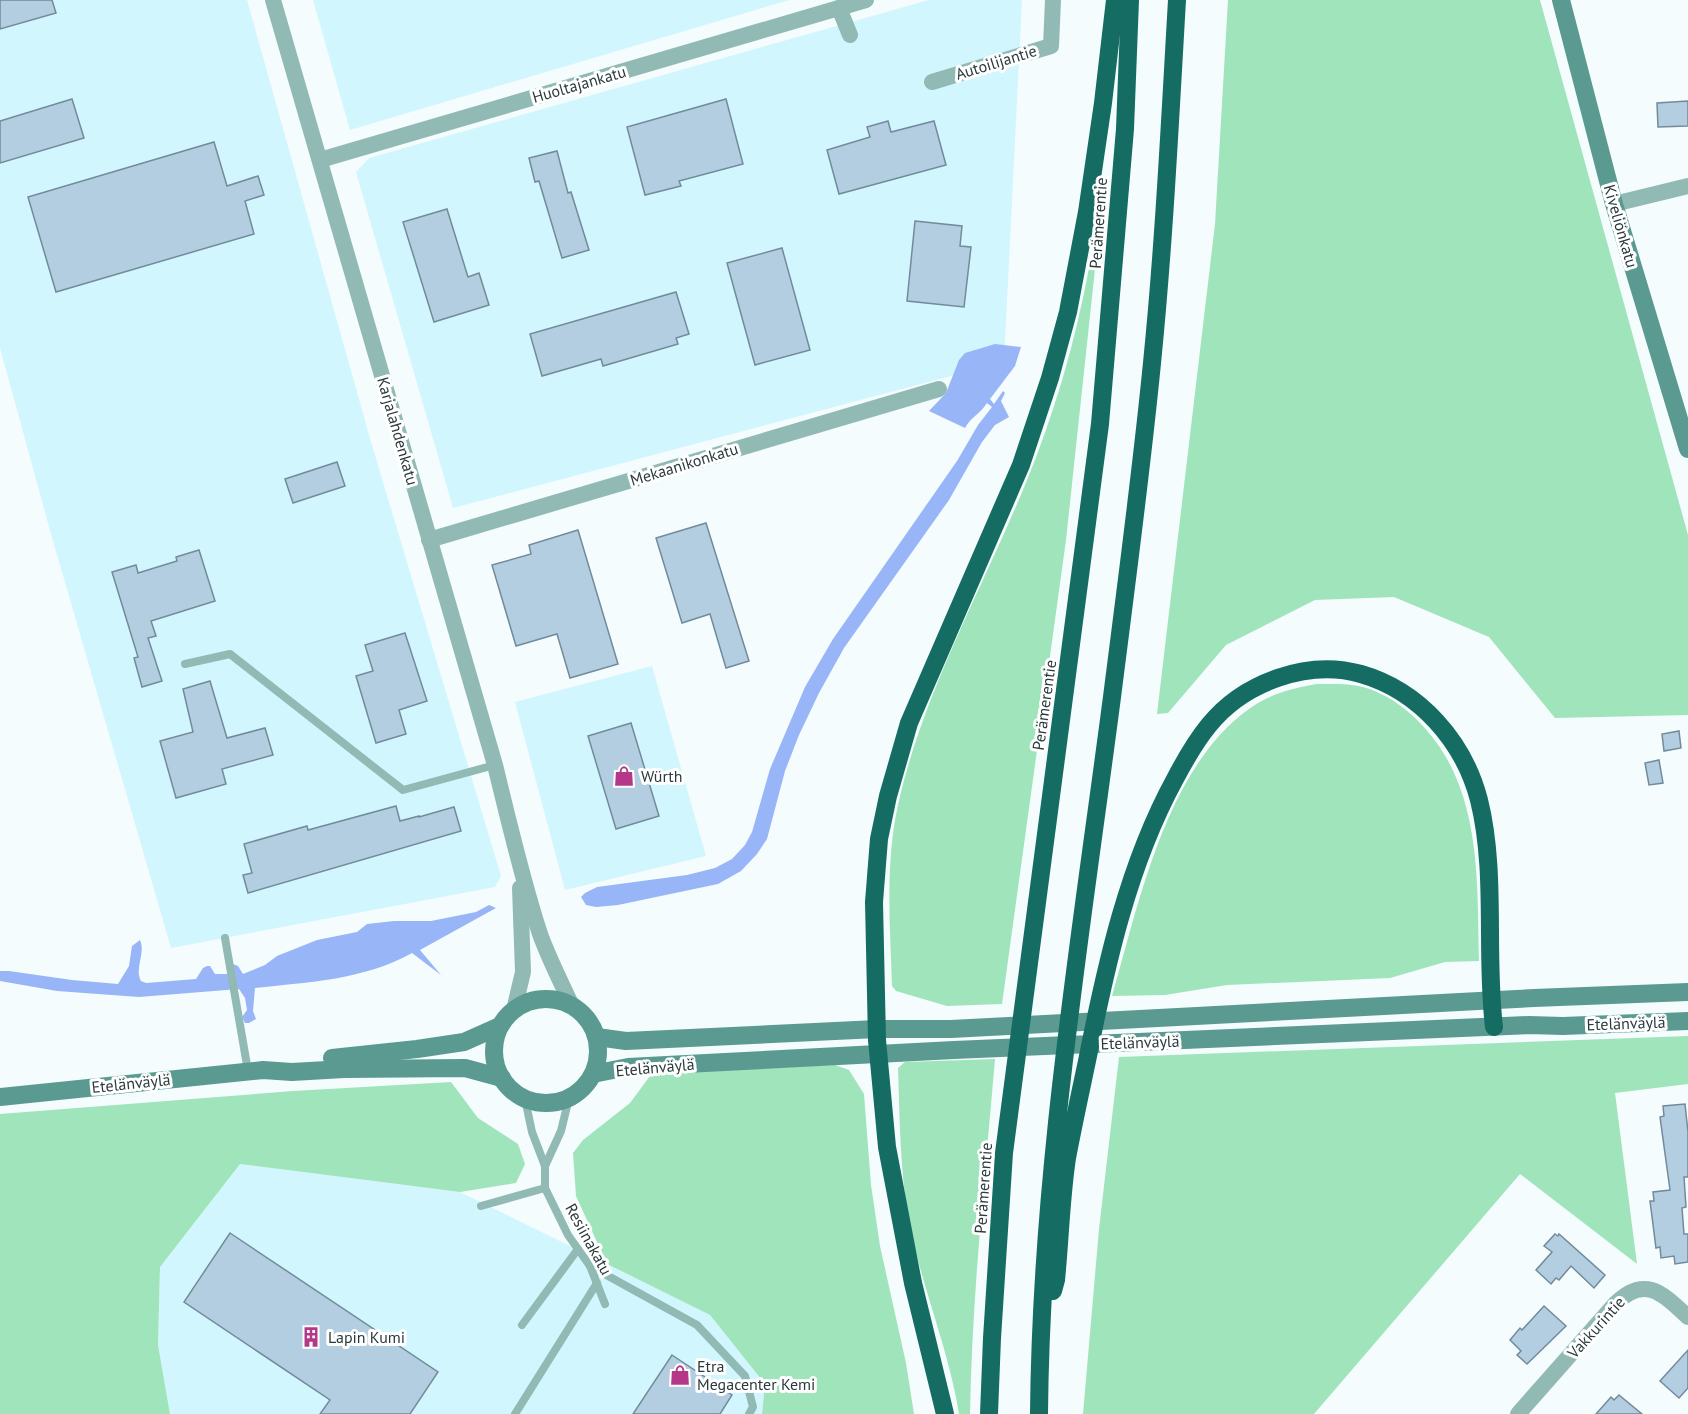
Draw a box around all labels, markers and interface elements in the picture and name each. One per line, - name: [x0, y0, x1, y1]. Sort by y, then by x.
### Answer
- street label: Autoilijantie: [953, 40, 1039, 84]
- street label: Huoltajankatu: [530, 61, 628, 107]
- street label: Perämerentie: [1085, 177, 1111, 269]
- street label: Kiveliönkatu: [1600, 182, 1642, 270]
- street label: Karjalahdenkatu: [373, 375, 423, 487]
- street label: Mekaanikonkatu: [628, 438, 740, 490]
- street label: Perämerentie: [1028, 658, 1060, 752]
- shop icon: Würth: [612, 764, 636, 788]
- place label: Würth: [641, 766, 683, 786]
- street label: Etelänväylä: [1586, 1012, 1666, 1034]
- street label: Etelänväylä: [1100, 1031, 1180, 1053]
- street label: Etelänväylä: [615, 1054, 695, 1080]
- street label: Etelänväylä: [91, 1069, 171, 1097]
- street label: Perämerentie: [970, 1142, 996, 1234]
- street label: Resiinakatu: [561, 1200, 617, 1278]
- street label: Vakkurintie: [1562, 1292, 1629, 1363]
- building icon: Lapin Kumi: [299, 1325, 323, 1349]
- place label: Lapin Kumi: [328, 1327, 405, 1347]
- place label: Etra Megacenter Kemi: [697, 1356, 815, 1394]
- shop icon: Etra Megacenter Kemi: [668, 1363, 692, 1387]

